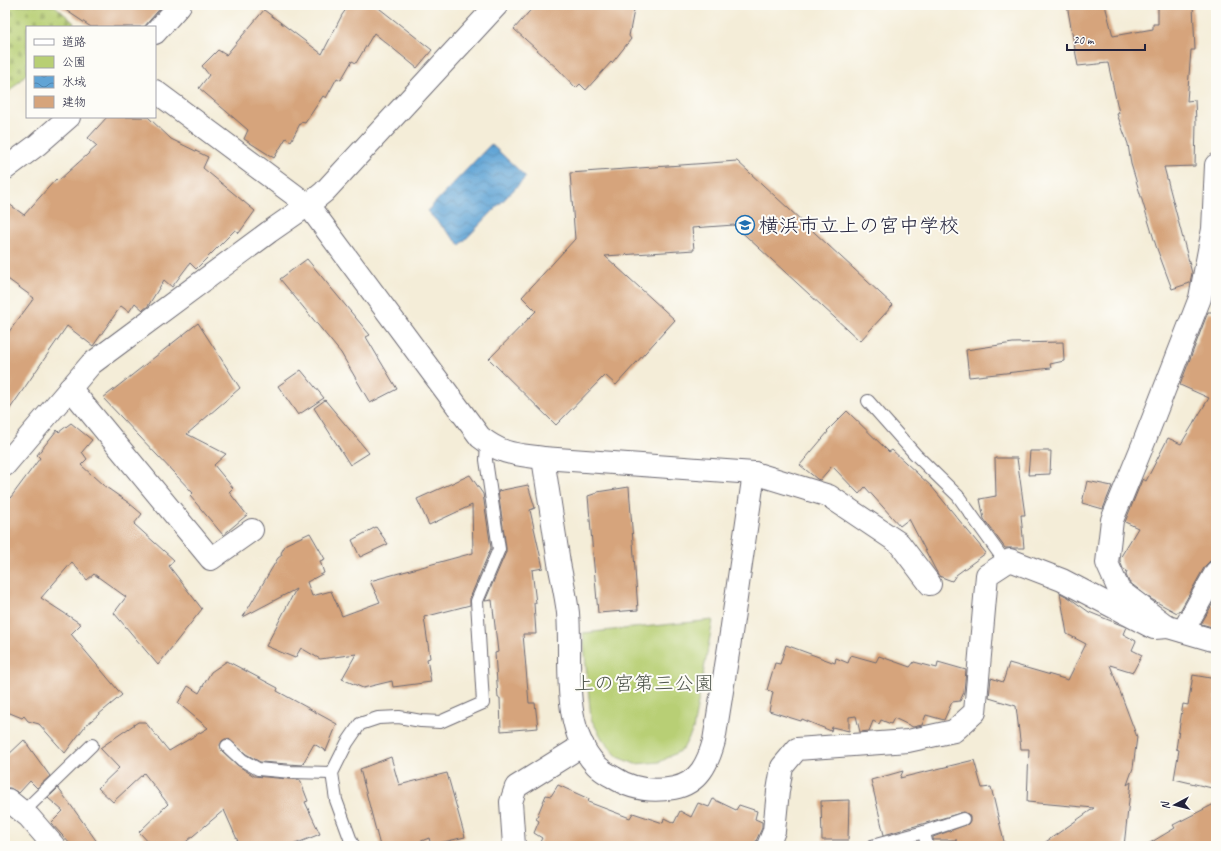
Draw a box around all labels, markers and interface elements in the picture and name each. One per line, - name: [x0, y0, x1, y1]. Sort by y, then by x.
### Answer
- legend: [26, 26, 156, 118]
- scale bar: [1067, 26, 1145, 52]
- text: 20 m: [1073, 32, 1095, 48]
- text: 道路: [62, 34, 86, 50]
- text: 公園: [62, 54, 86, 70]
- text: 水域: [62, 74, 86, 90]
- text: 建物: [62, 94, 86, 110]
- place label: 横浜市立上の宮中学校: [759, 213, 959, 238]
- school or university icon: 横浜市立上の宮中学校: [734, 214, 756, 236]
- park label: 上の宮第三公園: [574, 671, 714, 696]
- north arrow: [1155, 785, 1195, 825]
- text: N: [1157, 800, 1172, 810]

